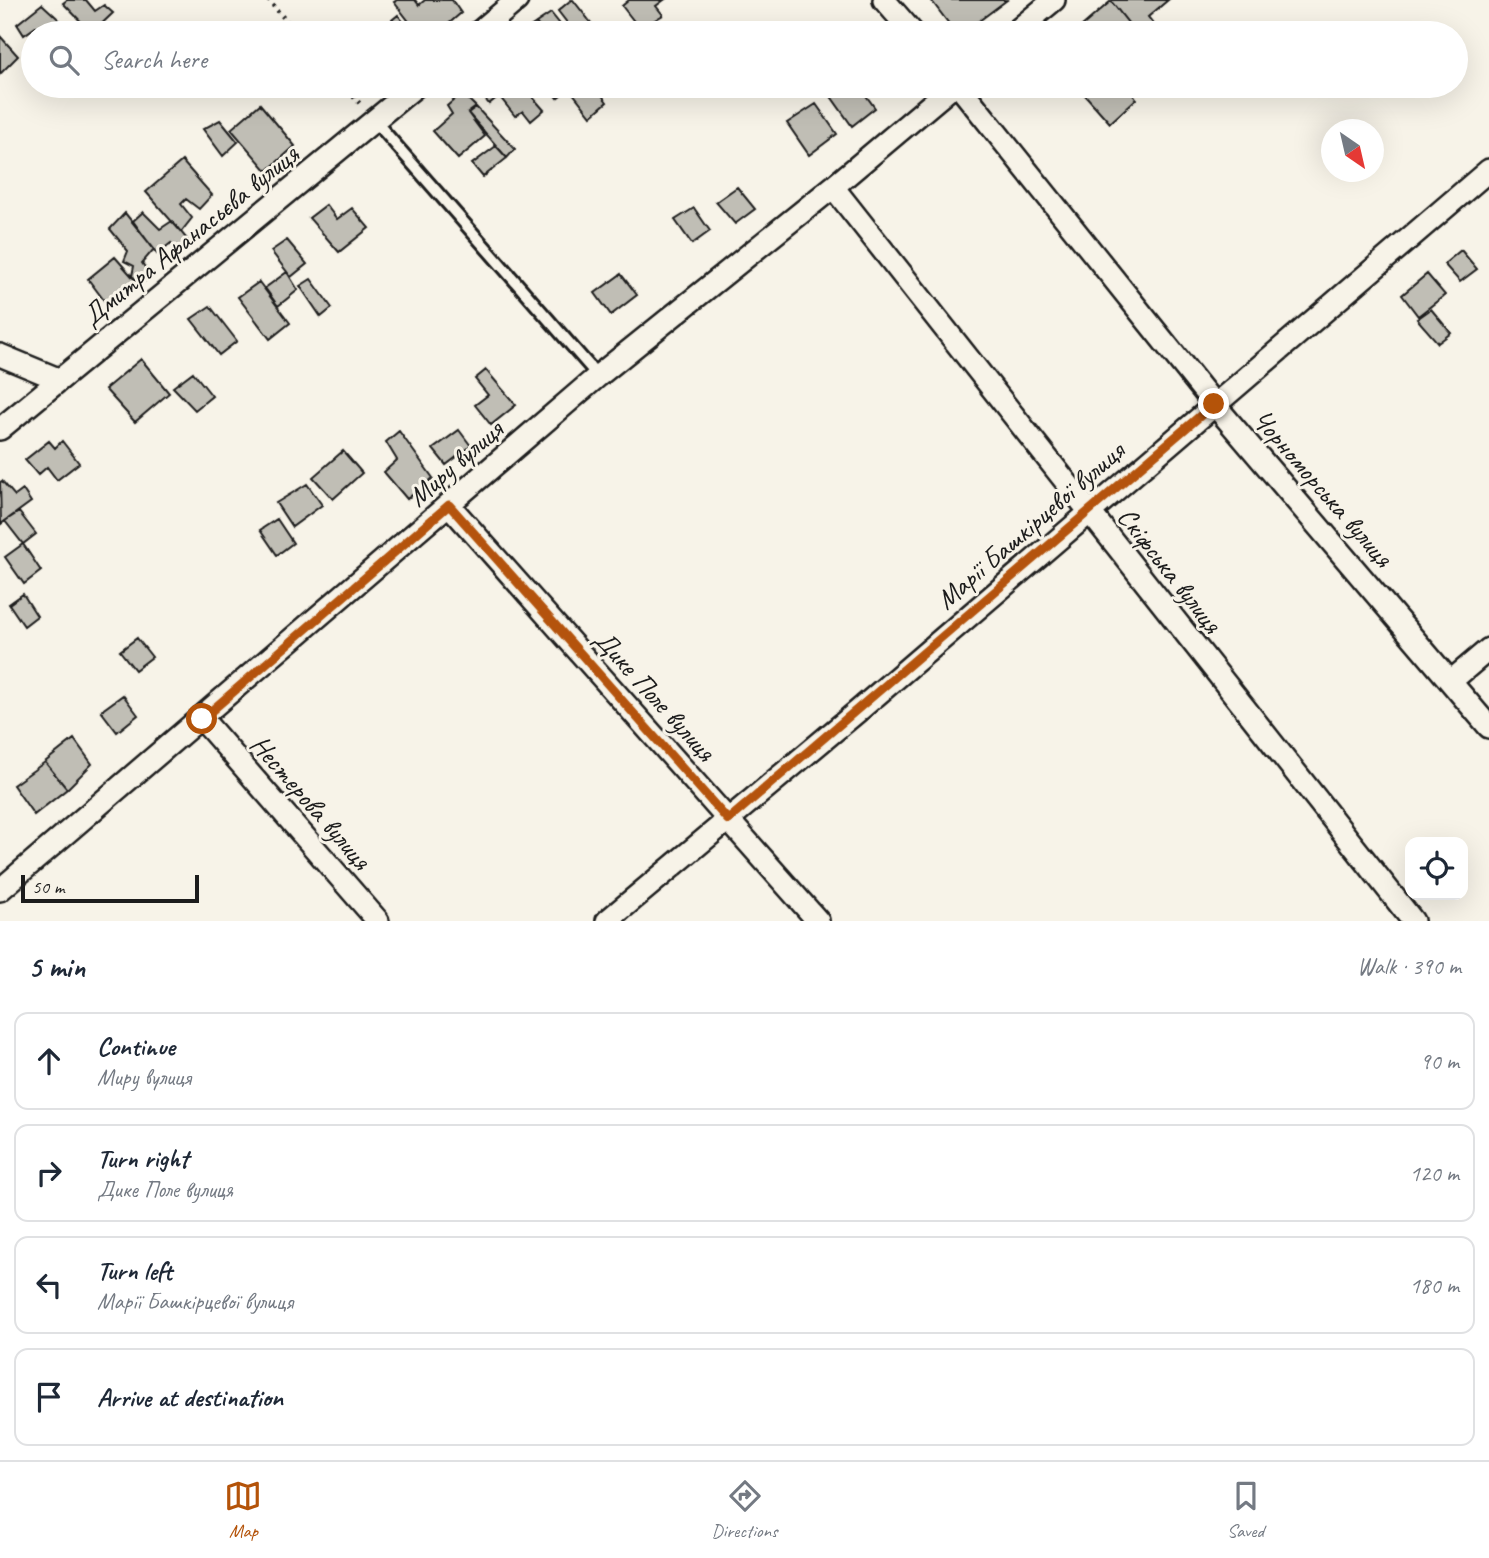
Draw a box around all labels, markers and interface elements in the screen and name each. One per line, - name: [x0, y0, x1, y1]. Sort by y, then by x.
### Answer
- search box: [21, 21, 1468, 98]
- icon: search: [45, 41, 83, 79]
- text: Search here: [101, 43, 207, 76]
- north arrow: [1321, 119, 1384, 182]
- street label: Дмитра Афанасьєва вулиця: [74, 136, 306, 333]
- route end: [1198, 388, 1229, 419]
- street label: Чорноморська вулиця: [1245, 402, 1402, 575]
- street label: Миру вулиця: [400, 411, 511, 514]
- street label: Марії Башкірцевої вулиця: [928, 432, 1133, 617]
- street label: Скіфська вулиця: [1110, 500, 1231, 641]
- street label: Дике Поле вулиця: [587, 622, 724, 769]
- route start: [186, 703, 217, 734]
- street label: Нестерова вулиця: [243, 727, 380, 877]
- map controls: [1405, 837, 1468, 900]
- button: locate: [1405, 837, 1468, 900]
- scale bar: [21, 872, 200, 904]
- text: 50 m: [32, 875, 64, 899]
- text: 5 min: [28, 948, 85, 986]
- text: Walk · 390 m: [1357, 952, 1461, 981]
- text: Continue: [97, 1030, 175, 1063]
- icon: ahead: [30, 1042, 68, 1080]
- text: 90 m: [1420, 1047, 1459, 1076]
- text: Миру вулиця: [97, 1063, 191, 1092]
- text: Turn right: [97, 1142, 188, 1175]
- icon: right: [30, 1154, 68, 1192]
- text: 120 m: [1410, 1159, 1459, 1188]
- text: Дике Поле вулиця: [97, 1175, 233, 1204]
- text: Turn left: [97, 1254, 172, 1287]
- icon: left: [30, 1266, 68, 1304]
- text: 180 m: [1410, 1271, 1459, 1300]
- text: Марії Башкірцевої вулиця: [97, 1287, 293, 1316]
- icon: arrive: [30, 1378, 68, 1416]
- text: Arrive at destination: [97, 1381, 283, 1414]
- tab: Map: [224, 1477, 262, 1543]
- tab: Directions: [711, 1477, 778, 1543]
- tab: Saved: [1227, 1477, 1265, 1543]

